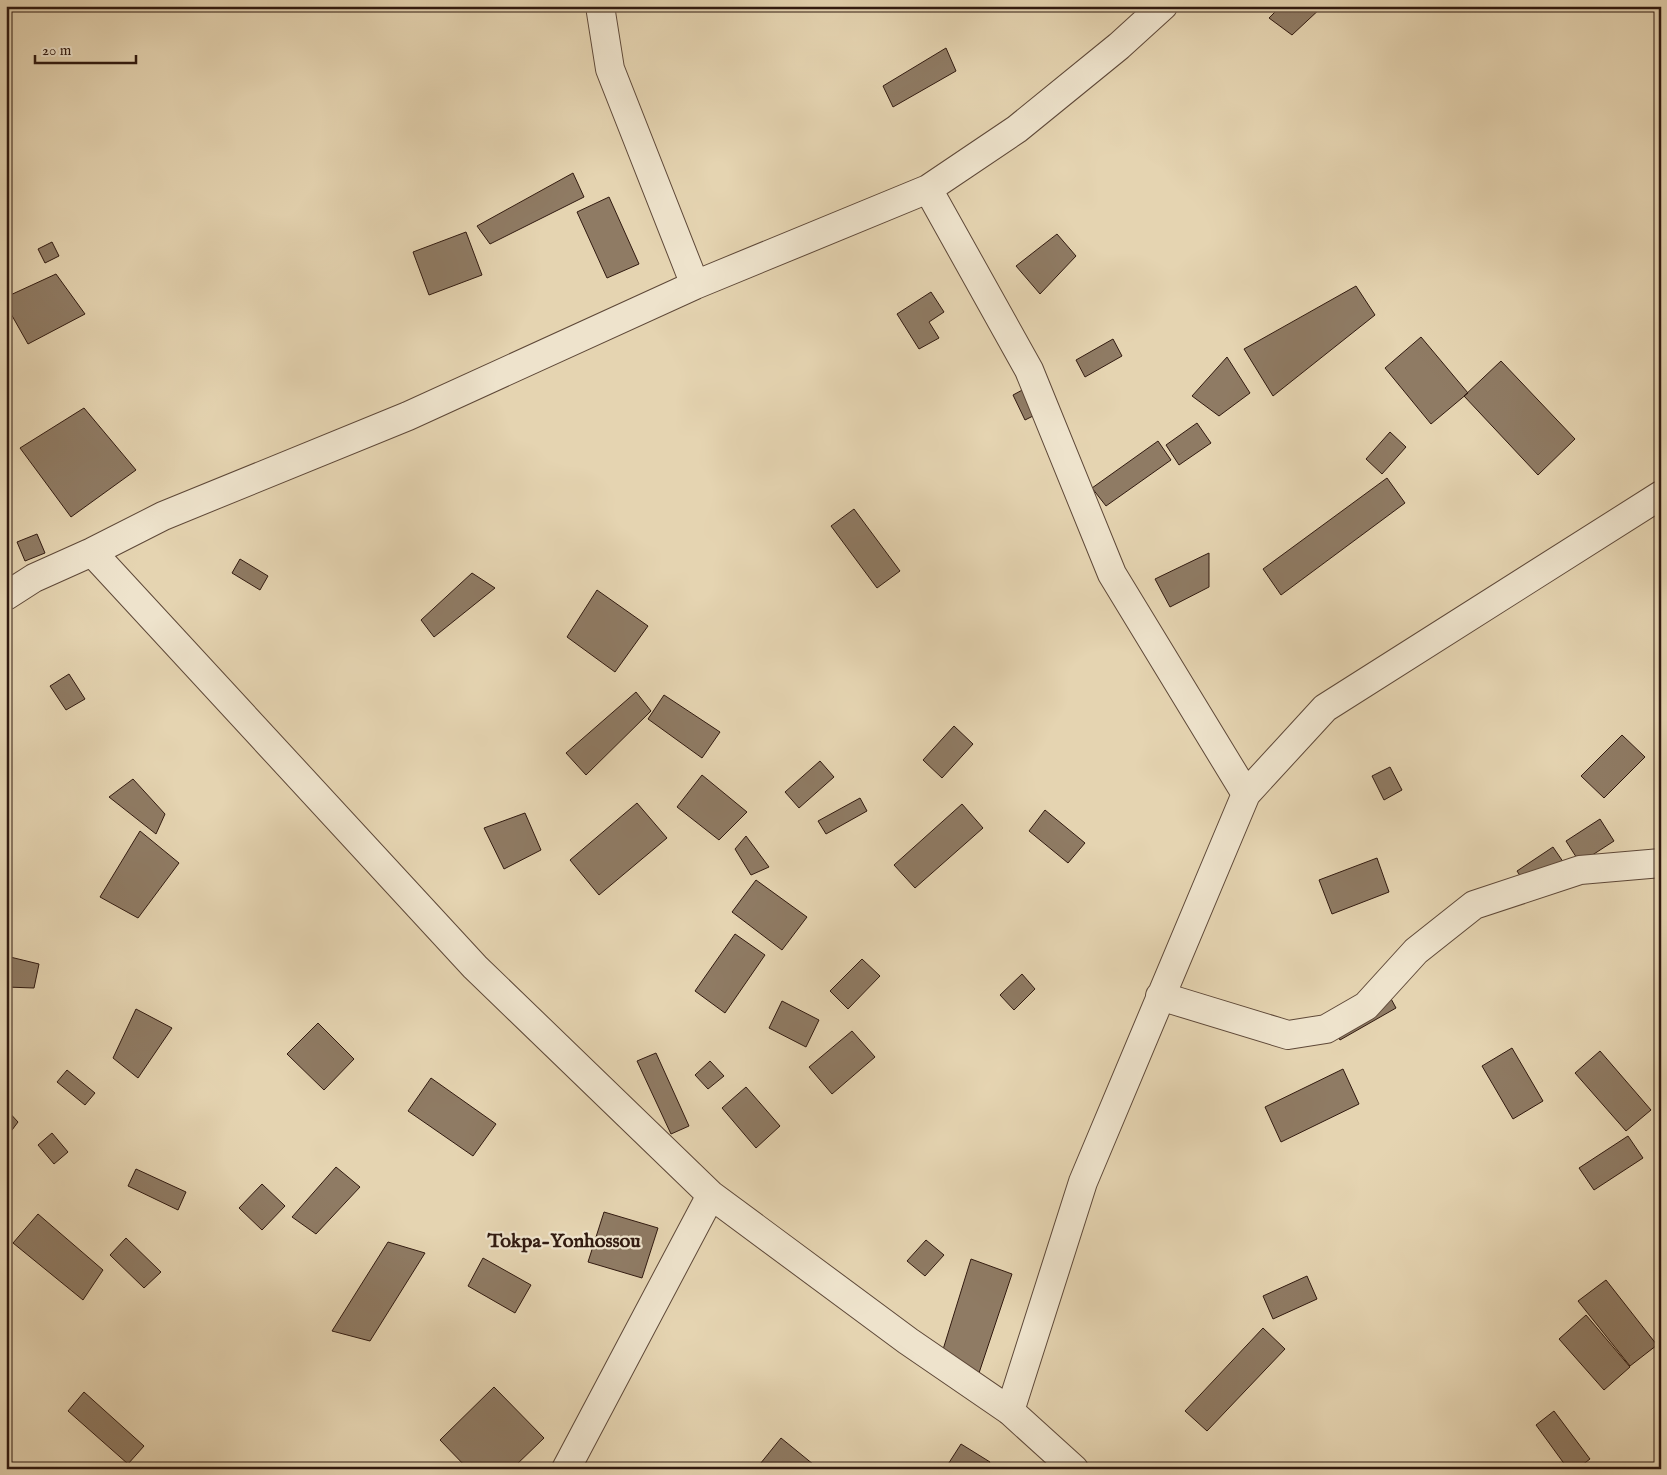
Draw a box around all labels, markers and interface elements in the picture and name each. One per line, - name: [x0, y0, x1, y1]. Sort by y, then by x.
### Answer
- scale bar: [35, 32, 136, 64]
- text: 20 m: [42, 41, 72, 60]
- district label: Tokpa-Yonhossou: [486, 1229, 641, 1254]

